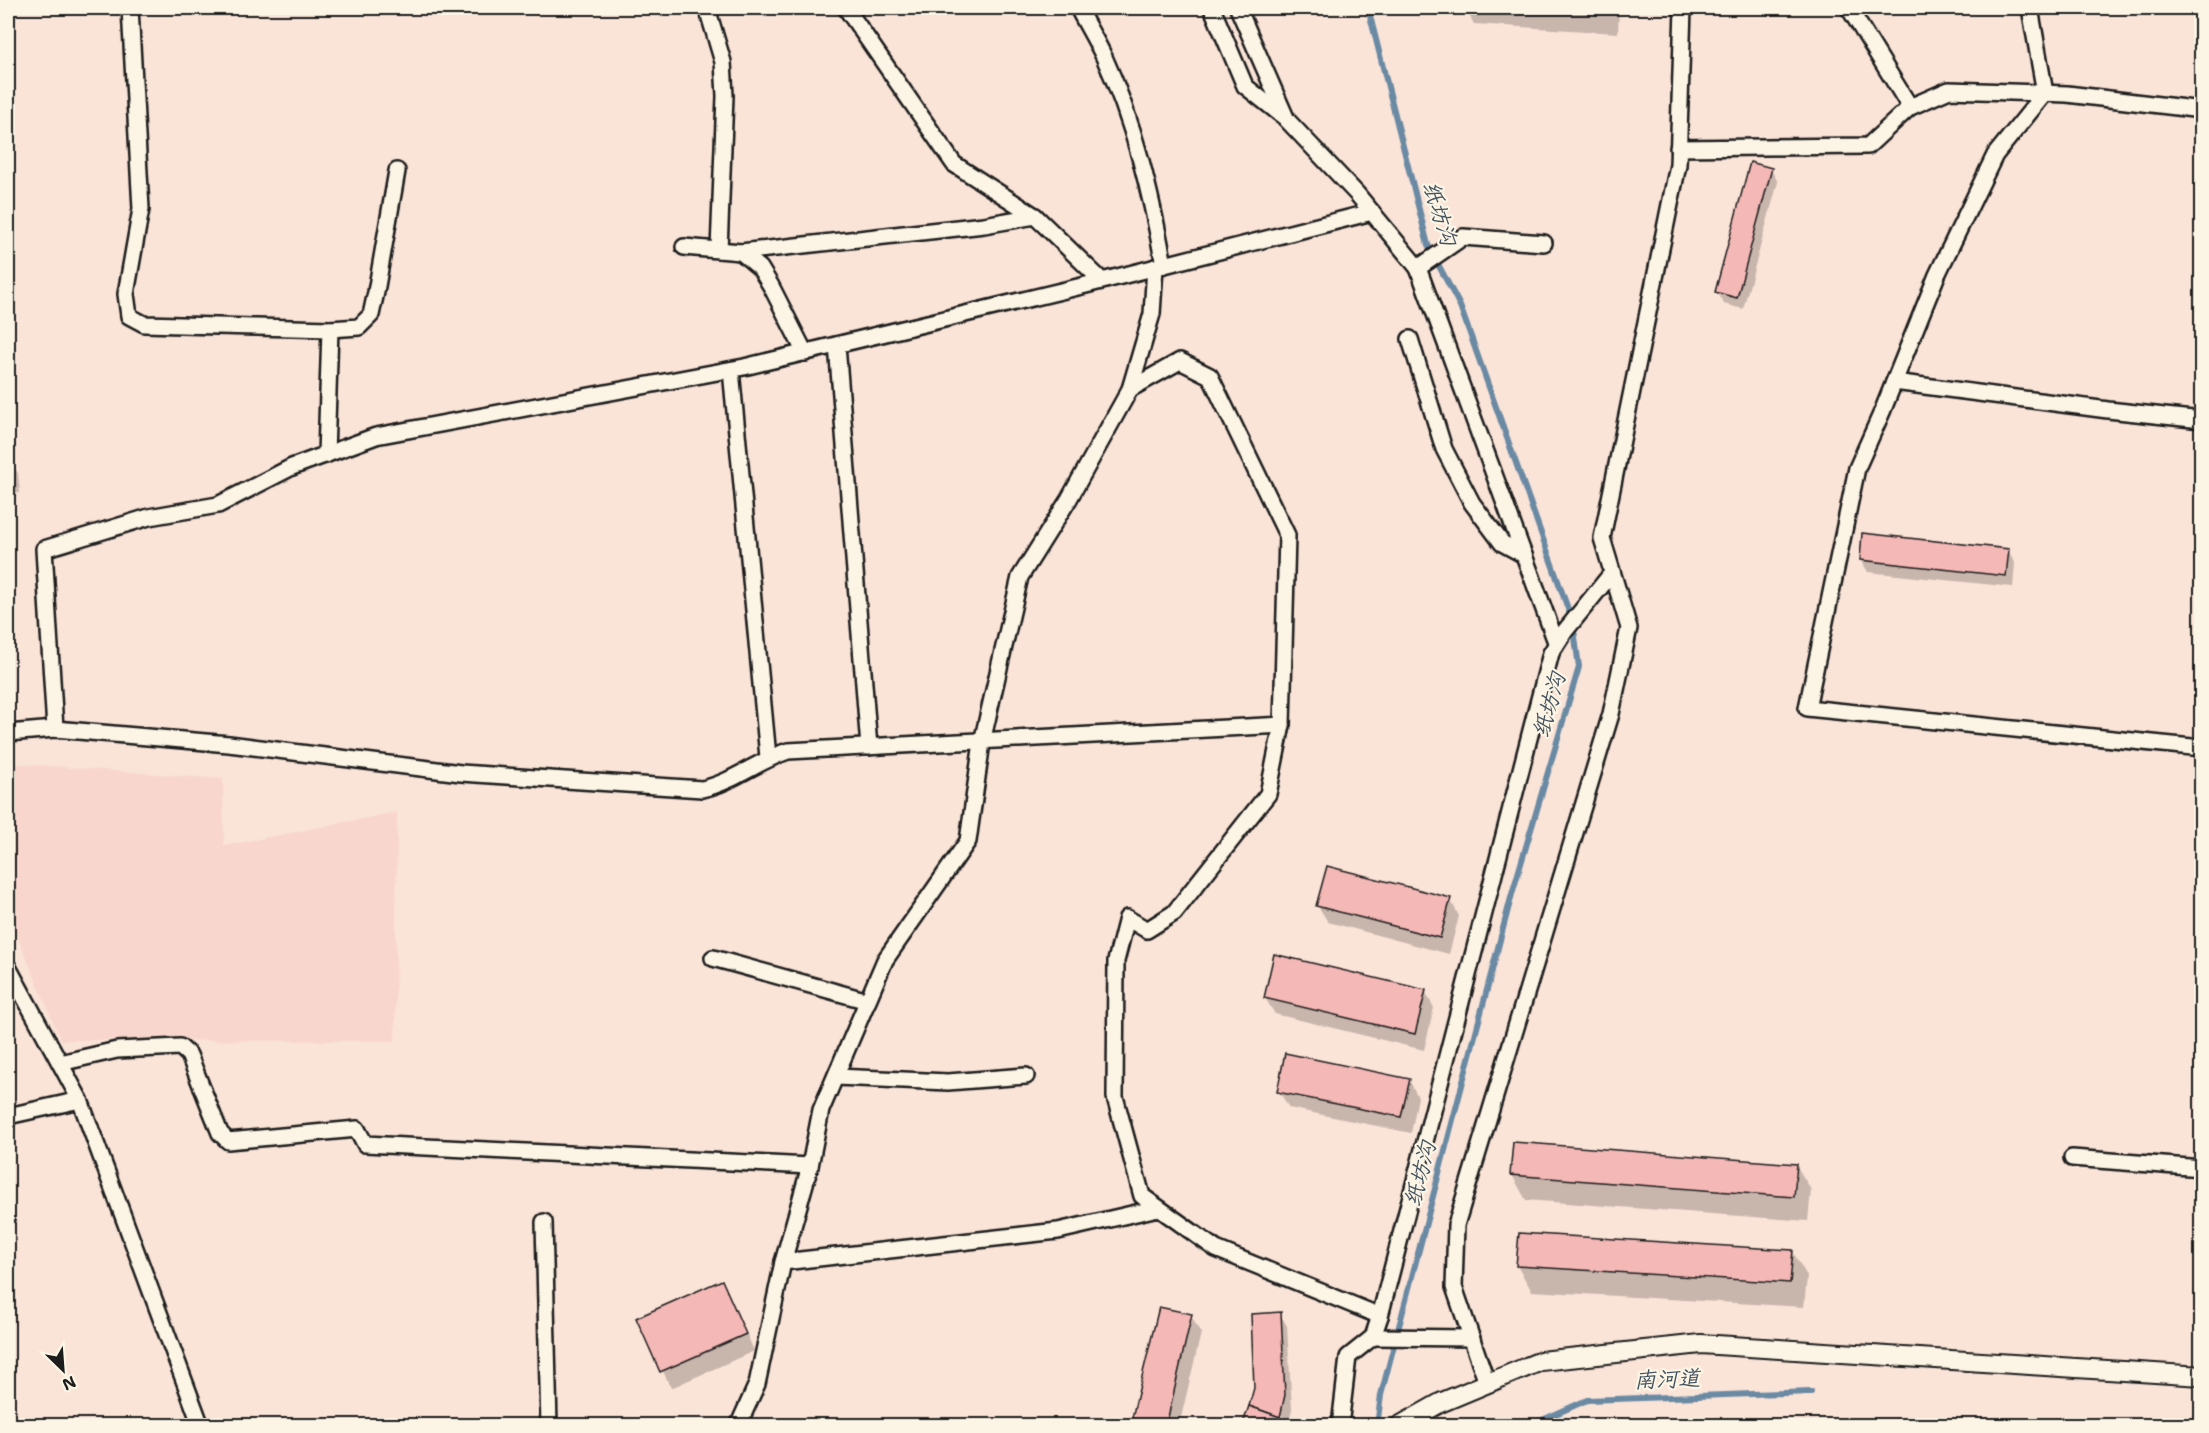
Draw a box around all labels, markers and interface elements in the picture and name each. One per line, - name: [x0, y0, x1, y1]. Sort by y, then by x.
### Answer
- water label: 纸坊沟: [1416, 177, 1464, 251]
- water label: 纸坊沟: [1526, 667, 1573, 741]
- water label: 纸坊沟: [1397, 1136, 1443, 1210]
- north arrow: [33, 1340, 93, 1400]
- water label: 南河道: [1634, 1363, 1702, 1395]
- text: N: [59, 1371, 79, 1395]

